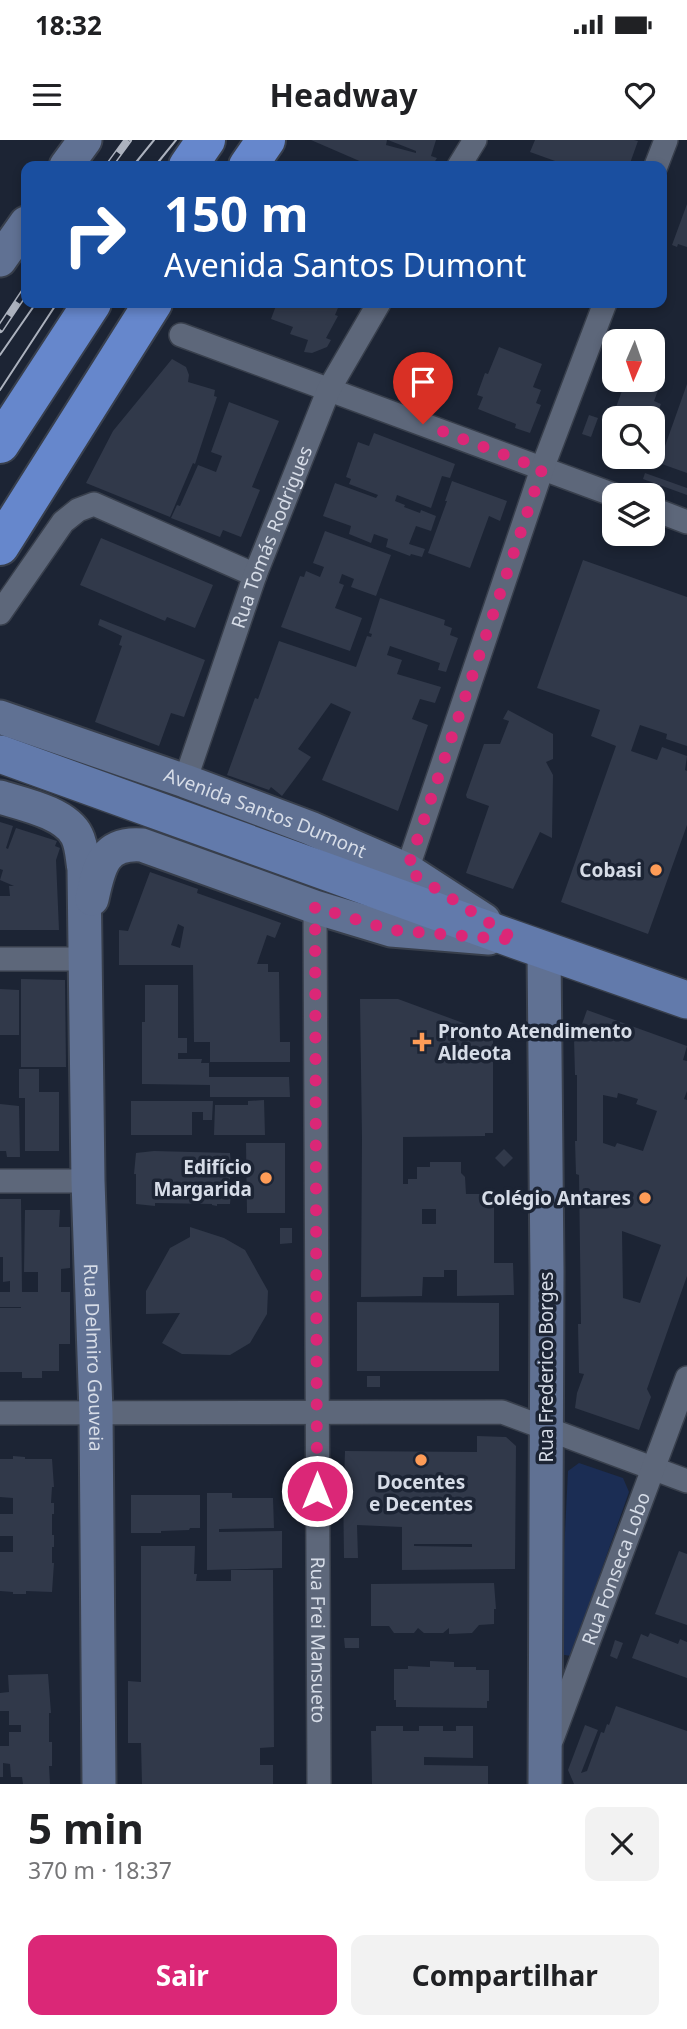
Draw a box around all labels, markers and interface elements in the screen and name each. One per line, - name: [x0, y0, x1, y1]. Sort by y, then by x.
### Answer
- text: 18:32: [35, 7, 102, 43]
- text: Headway: [270, 73, 417, 116]
- icon: menu: [28, 76, 66, 114]
- icon: heart: [621, 76, 659, 114]
- text: 150 m: [164, 180, 309, 246]
- icon: right: [49, 189, 140, 280]
- text: Avenida Santos Dumont: [164, 243, 526, 286]
- north arrow: [602, 329, 665, 392]
- map controls: [602, 329, 665, 546]
- pin: [393, 352, 453, 424]
- icon: arrive: [404, 363, 442, 401]
- button: search: [602, 406, 665, 469]
- street label: Rua Tomás Rodrigues: [225, 442, 318, 632]
- button: layers: [602, 483, 665, 546]
- street label: Avenida Santos Dumont: [161, 762, 371, 864]
- place label: Cobasi: [579, 857, 642, 883]
- marker: Cobasi: [648, 862, 664, 878]
- place label: Pronto Atendimento Aldeota: [438, 1018, 632, 1066]
- marker: Pronto Atendimento Aldeota: [412, 1032, 432, 1052]
- place label: Edifício Margarida: [153, 1154, 252, 1202]
- marker: Edifício Margarida: [258, 1170, 274, 1186]
- place label: Colégio Antares: [481, 1185, 631, 1211]
- marker: Colégio Antares: [637, 1190, 653, 1206]
- street label: Rua Delmiro Gouveia: [78, 1263, 109, 1452]
- street label: Rua Frederico Borges: [533, 1272, 559, 1462]
- marker: Docentes e Decentes: [413, 1452, 429, 1468]
- position arrow: [280, 1454, 354, 1528]
- place label: Docentes e Decentes: [369, 1469, 473, 1517]
- street label: Rua Fonseca Lobo: [575, 1488, 656, 1649]
- street label: Rua Frei Mansueto: [305, 1557, 332, 1723]
- text: 5 min: [28, 1799, 144, 1856]
- button: close: [585, 1807, 659, 1881]
- text: 370 m · 18:37: [28, 1854, 172, 1886]
- button: Sair: [28, 1935, 337, 2015]
- button: Compartilhar: [351, 1935, 659, 2015]

